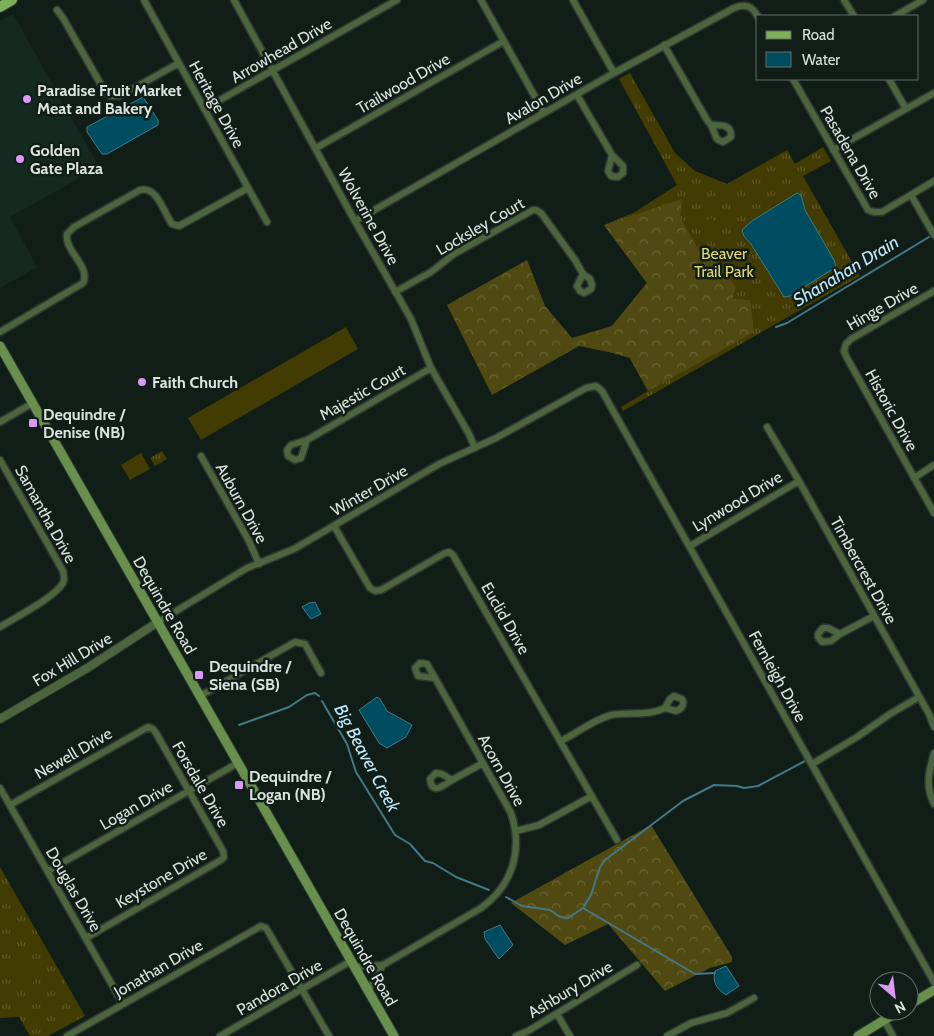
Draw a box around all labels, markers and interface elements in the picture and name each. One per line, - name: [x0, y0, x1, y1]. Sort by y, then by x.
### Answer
- street label: Arrowhead Drive: [228, 14, 335, 87]
- legend: [756, 15, 919, 80]
- text: Road: [802, 26, 835, 44]
- street label: Trailwood Drive: [353, 49, 453, 118]
- text: Water: [802, 51, 840, 69]
- street label: Heritage Drive: [185, 57, 248, 151]
- street label: Avalon Drive: [501, 69, 585, 128]
- place label: Paradise Fruit Market Meat and Bakery: [37, 81, 182, 118]
- marker: Paradise Fruit Market Meat and Bakery: [21, 93, 33, 105]
- street label: Pasadena Drive: [816, 102, 885, 202]
- place label: Golden Gate Plaza: [30, 141, 103, 178]
- marker: Golden Gate Plaza: [14, 153, 26, 165]
- street label: Wolverine Drive: [334, 164, 403, 268]
- street label: Locksley Court: [433, 193, 528, 259]
- water label: Shanahan Drain: [789, 231, 903, 311]
- park label: Beaver Trail Park: [694, 244, 755, 281]
- street label: Hinge Drive: [843, 278, 921, 334]
- street label: Majestic Court: [316, 360, 409, 425]
- street label: Historic Drive: [861, 366, 922, 454]
- place label: Faith Church: [152, 373, 238, 392]
- marker: Faith Church: [136, 376, 148, 388]
- place label: Dequindre / Denise (NB): [43, 405, 126, 442]
- marker: Dequindre / Denise (NB): [27, 417, 39, 429]
- street label: Auburn Drive: [212, 460, 271, 547]
- street label: Winter Drive: [328, 461, 411, 520]
- street label: Samantha Drive: [11, 462, 80, 566]
- street label: Lynwood Drive: [689, 467, 786, 536]
- street label: Timbercrest Drive: [826, 513, 901, 627]
- street label: Dequindre Road: [129, 553, 200, 657]
- street label: Euclid Drive: [477, 579, 534, 658]
- street label: Fernleigh Drive: [745, 627, 810, 725]
- street label: Fox Hill Drive: [29, 628, 115, 690]
- place label: Dequindre / Siena (SB): [209, 657, 292, 694]
- marker: Dequindre / Siena (SB): [193, 669, 205, 681]
- water label: Big Beaver Creek: [329, 700, 405, 817]
- street label: Newell Drive: [31, 724, 115, 783]
- street label: Acorn Drive: [474, 731, 529, 809]
- street label: Forsdale Drive: [168, 738, 233, 831]
- place label: Dequindre / Logan (NB): [249, 767, 332, 804]
- street label: Logan Drive: [97, 777, 176, 834]
- marker: Dequindre / Logan (NB): [233, 779, 245, 791]
- street label: Douglas Drive: [42, 844, 105, 935]
- street label: Keystone Drive: [112, 845, 210, 912]
- street label: Dequindre Road: [330, 905, 401, 1009]
- street label: Jonathan Drive: [110, 935, 206, 1002]
- street label: Pandora Drive: [233, 955, 325, 1019]
- street label: Ashbury Drive: [525, 957, 616, 1022]
- north arrow: [869, 971, 919, 1021]
- text: N: [892, 997, 909, 1018]

